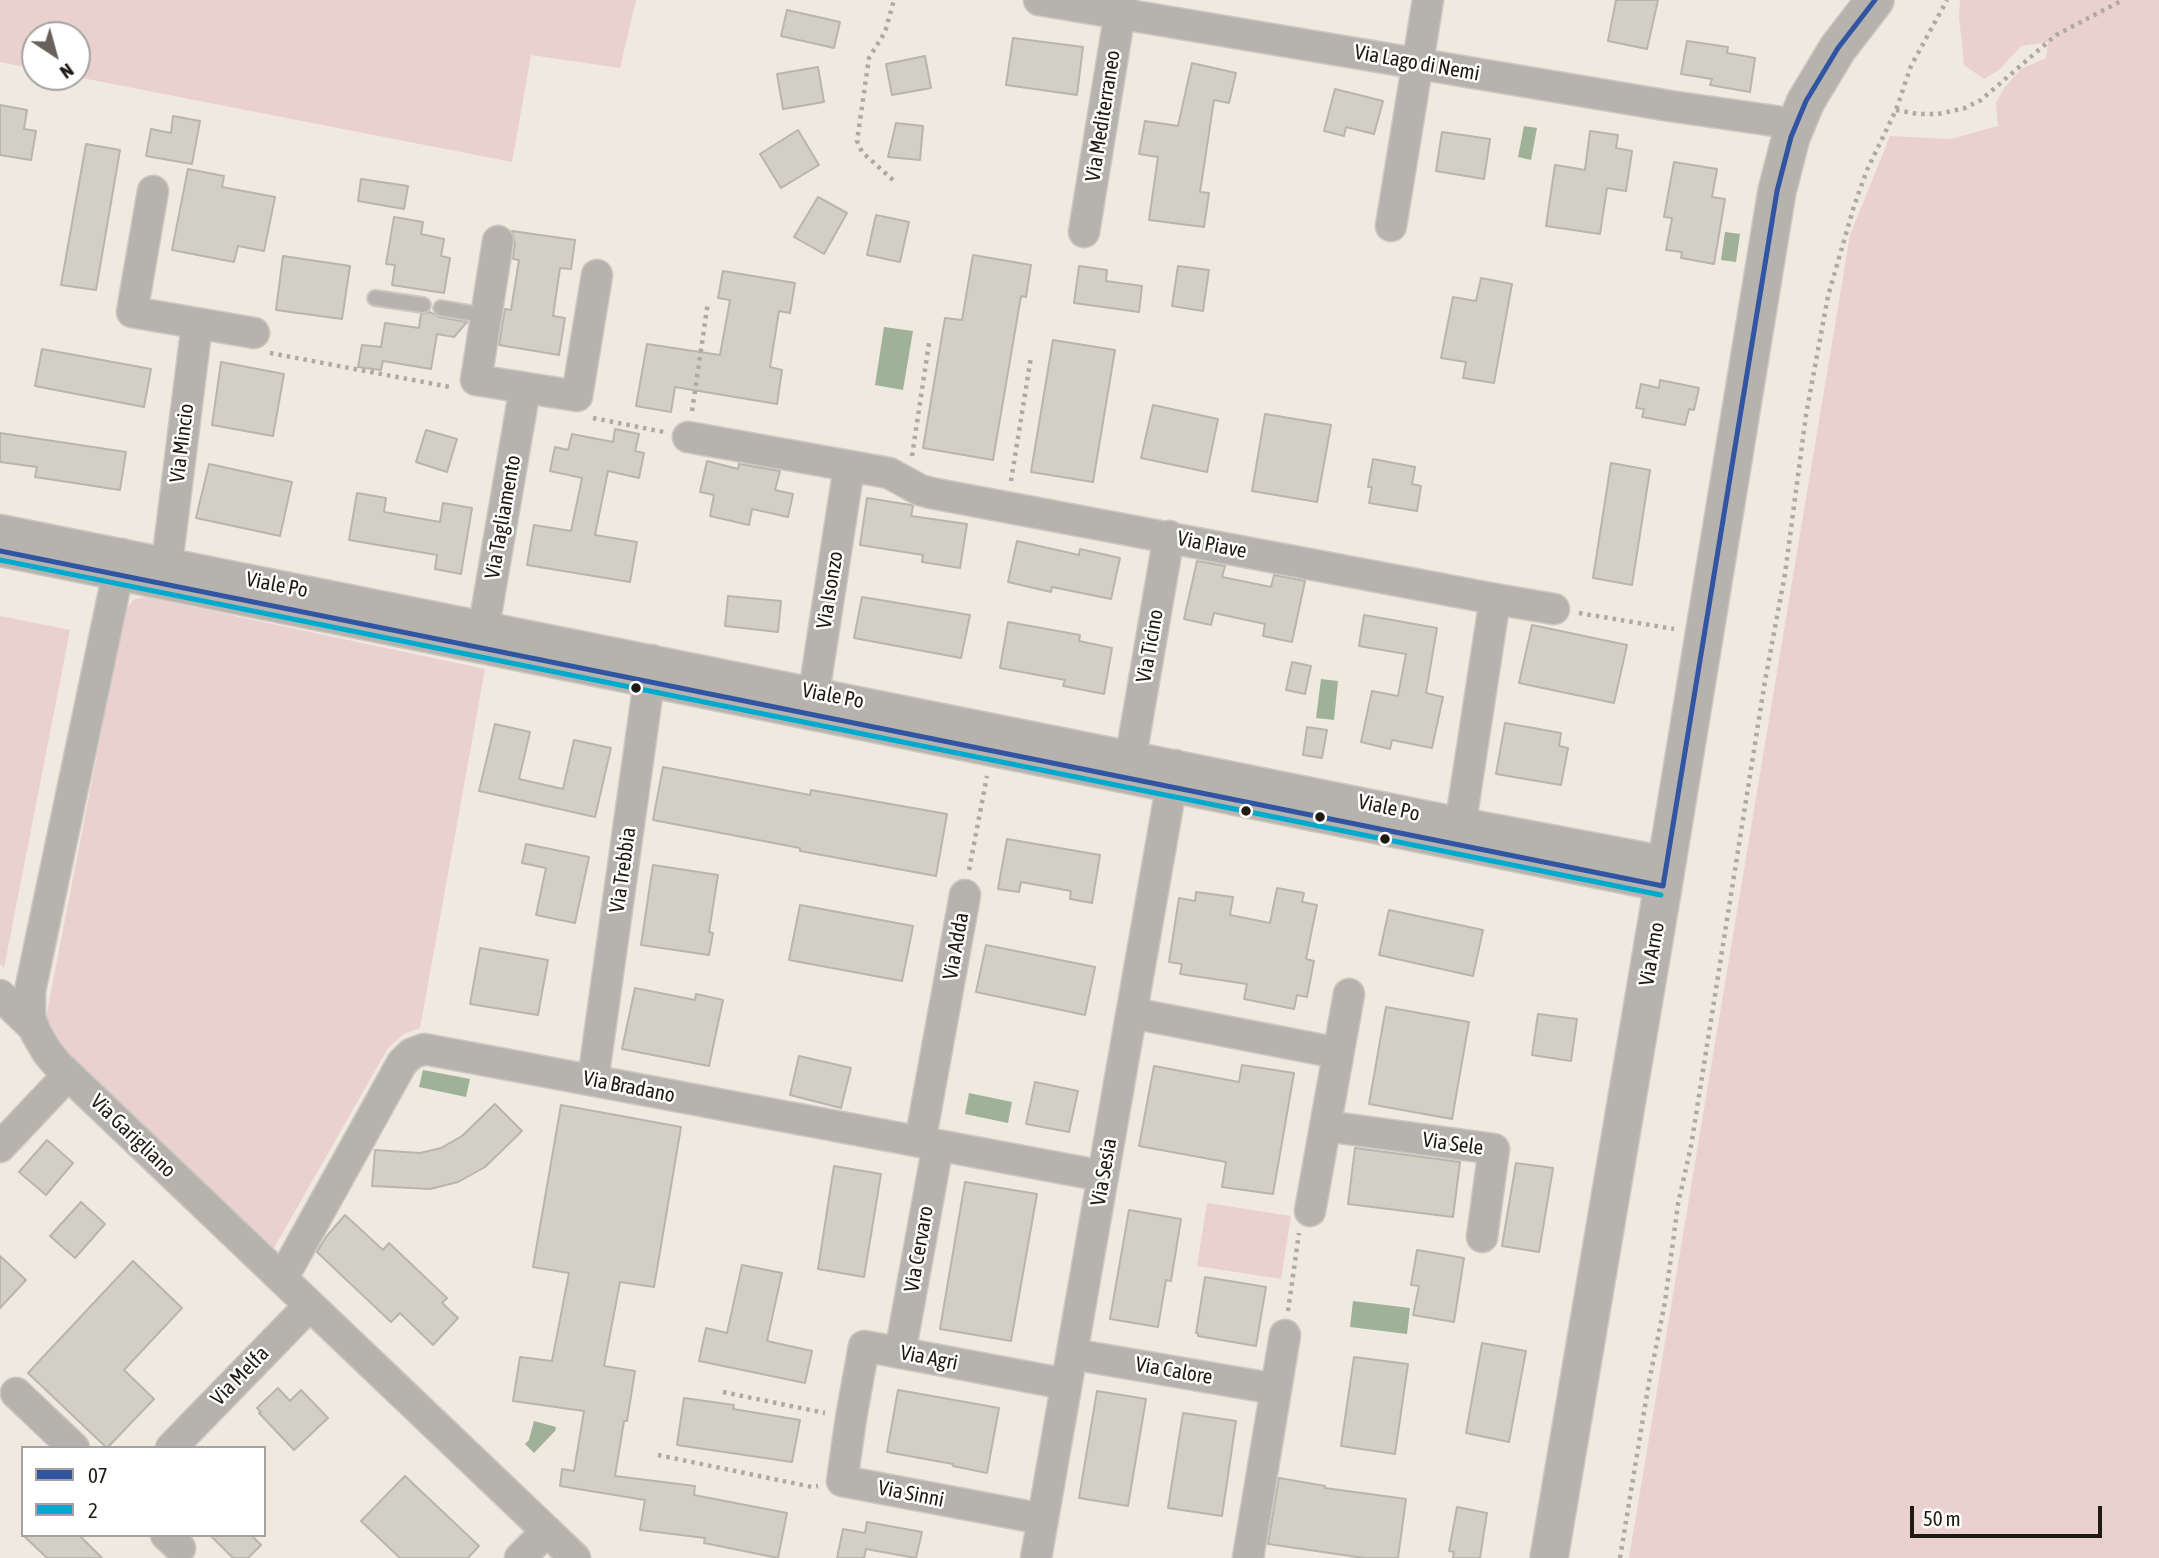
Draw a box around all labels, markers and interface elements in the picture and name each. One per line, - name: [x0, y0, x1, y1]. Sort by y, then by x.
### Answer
- north arrow: [21, 21, 91, 91]
- street label: Via Lago di Nemi: [1353, 40, 1481, 86]
- street label: Via Mediterraneo: [1080, 49, 1126, 183]
- text: N: [56, 59, 78, 84]
- street label: Via Mincio: [165, 402, 199, 484]
- street label: Via Tagliamento: [480, 453, 526, 581]
- street label: Via Piave: [1175, 526, 1249, 564]
- street label: Via Isonzo: [811, 550, 849, 630]
- street label: Viale Po: [244, 567, 310, 603]
- street label: Via Ticino: [1131, 607, 1169, 685]
- street label: Viale Po: [800, 678, 866, 714]
- unlabelled marker: [629, 681, 643, 695]
- street label: Viale Po: [1356, 789, 1422, 827]
- unlabelled marker: [1239, 804, 1253, 818]
- unlabelled marker: [1313, 810, 1327, 824]
- street label: Via Trebbia: [605, 826, 641, 914]
- unlabelled marker: [1378, 832, 1392, 846]
- street label: Via Adda: [938, 910, 974, 982]
- street label: Via Arno: [1634, 920, 1670, 988]
- street label: Via Bradano: [581, 1066, 677, 1108]
- street label: Via Garigliano: [85, 1089, 181, 1183]
- street label: Via Sele: [1421, 1127, 1485, 1161]
- street label: Via Sesia: [1086, 1136, 1122, 1208]
- street label: Via Cervaro: [899, 1204, 939, 1294]
- street label: Via Agri: [898, 1340, 960, 1376]
- street label: Via Melfa: [206, 1341, 274, 1411]
- street label: Via Calore: [1133, 1352, 1215, 1390]
- legend: [21, 1446, 266, 1537]
- text: 07: [88, 1463, 108, 1487]
- street label: Via Sinni: [876, 1475, 946, 1513]
- scale bar: [1914, 1492, 2106, 1536]
- text: 2: [88, 1498, 98, 1522]
- text: 50 m: [1923, 1506, 1961, 1530]

